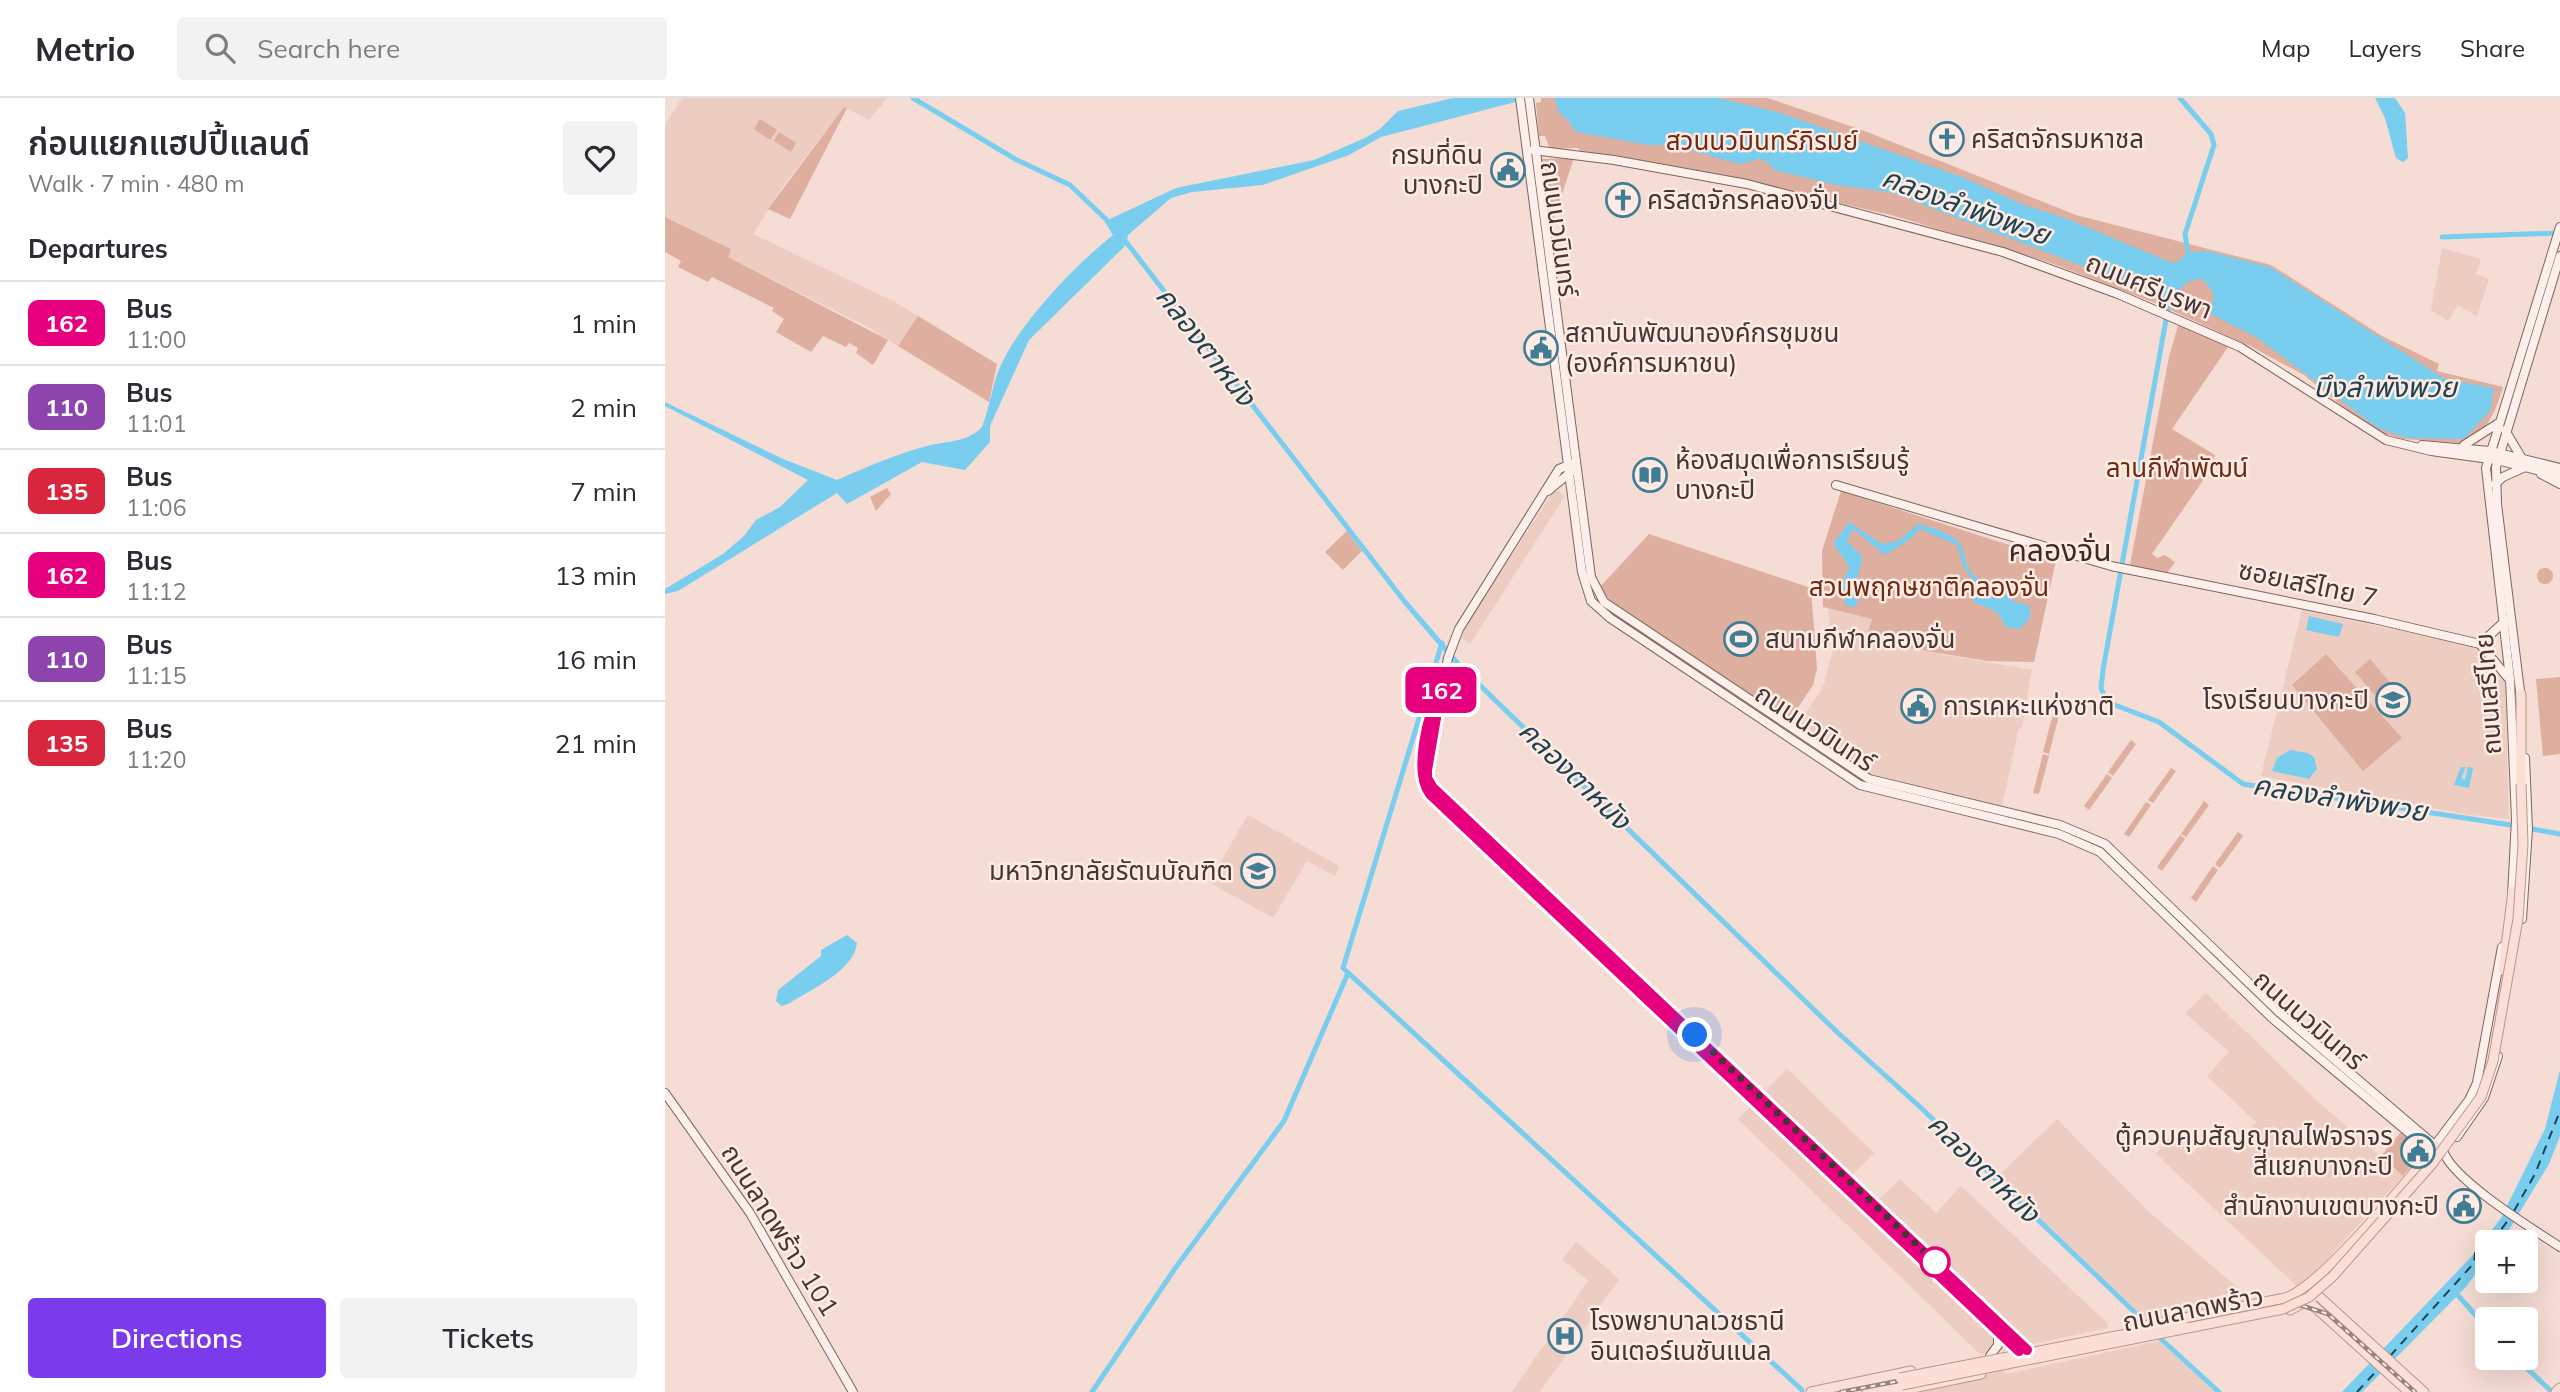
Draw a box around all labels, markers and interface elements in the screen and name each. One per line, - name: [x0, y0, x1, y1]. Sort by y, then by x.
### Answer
- search box: [177, 17, 667, 80]
- text: Metrio: [35, 28, 135, 69]
- icon: search: [201, 29, 239, 67]
- text: Search here: [257, 32, 400, 65]
- text: Map: [2261, 33, 2310, 63]
- text: Layers: [2348, 33, 2422, 63]
- text: Share: [2460, 33, 2525, 63]
- church icon: คริสตจักรมหาชล: [1928, 120, 1966, 158]
- button: heart: [563, 121, 637, 195]
- text: ก่อนแยกแฮปปี้แลนด์: [28, 122, 310, 163]
- place label: คริสตจักรมหาชล: [1971, 122, 2144, 155]
- park label: สวนนวมินทร์ภิรมย์: [1666, 124, 1858, 157]
- place label: กรมที่ดิน บางกะปิ: [1391, 137, 1483, 201]
- public building icon: กรมที่ดิน บางกะปิ: [1489, 151, 1527, 189]
- street label: ถนนนวมินทร์: [1534, 159, 1586, 300]
- water label: คลองลำพังพวย: [1877, 159, 2057, 253]
- text: Walk · 7 min · 480 m: [28, 169, 245, 198]
- church icon: คริสตจักรคลองจั่น: [1604, 181, 1642, 219]
- place label: คริสตจักรคลองจั่น: [1647, 183, 1839, 216]
- text: Departures: [28, 232, 168, 265]
- street label: ถนนศรีบูรพา: [2081, 245, 2217, 326]
- water label: คลองตาหนัง: [1149, 279, 1265, 414]
- text: Bus: [126, 292, 172, 325]
- text: 1 min: [570, 307, 637, 340]
- text: 162: [45, 308, 88, 338]
- place label: สถาบันพัฒนาองค์กรชุมชน (องค์การมหาชน): [1565, 316, 1839, 379]
- text: 11:00: [126, 325, 186, 354]
- public building icon: สถาบันพัฒนาองค์กรชุมชน (องค์การมหาชน): [1522, 329, 1560, 367]
- water label: บึงลำพังพวย: [2313, 369, 2459, 404]
- text: Bus: [126, 376, 172, 409]
- text: 2 min: [570, 391, 637, 424]
- text: 110: [45, 392, 88, 422]
- text: 11:01: [126, 409, 186, 438]
- place label: ห้องสมุดเพื่อการเรียนรู้ บางกะปิ: [1675, 442, 1909, 506]
- park label: ลานกีฬาพัฒน์: [2106, 451, 2248, 484]
- library icon: ห้องสมุดเพื่อการเรียนรู้ บางกะปิ: [1631, 456, 1669, 494]
- text: Bus: [126, 460, 172, 493]
- text: 7 min: [570, 475, 637, 508]
- text: 135: [45, 476, 88, 506]
- text: 11:06: [126, 493, 186, 522]
- district label: คลองจั่น: [2008, 531, 2112, 569]
- text: Bus: [126, 544, 172, 577]
- street label: ซอยเสรีไทย 7: [2236, 553, 2381, 614]
- text: 13 min: [555, 559, 637, 592]
- text: 162: [45, 560, 88, 590]
- park label: สวนพฤกษชาติคลองจั่น: [1809, 570, 2049, 603]
- text: 11:12: [126, 577, 186, 606]
- sports icon: สนามกีฬาคลองจั่น: [1722, 620, 1760, 658]
- place label: สนามกีฬาคลองจั่น: [1765, 622, 1955, 655]
- text: Bus: [126, 628, 172, 661]
- street label: ถนนเสรีไทย: [2467, 632, 2508, 756]
- text: 16 min: [555, 643, 637, 676]
- text: 110: [45, 644, 88, 674]
- text: 11:15: [126, 661, 186, 690]
- line badge: 162: [1401, 667, 1481, 713]
- text: 162: [1419, 675, 1463, 705]
- street label: ถนนนวมินทร์: [1749, 677, 1883, 779]
- school or university icon: โรงเรียนบางกะปิ: [2374, 681, 2412, 719]
- place label: โรงเรียนบางกะปิ: [2203, 683, 2369, 716]
- public building icon: การเคหะแห่งชาติ: [1899, 687, 1937, 725]
- place label: การเคหะแห่งชาติ: [1943, 689, 2115, 722]
- text: Bus: [126, 712, 172, 745]
- water label: คลองตาหนัง: [1512, 713, 1640, 838]
- text: 21 min: [555, 727, 637, 760]
- text: 135: [45, 728, 88, 758]
- text: 11:20: [126, 745, 186, 774]
- water label: คลองลำพังพวย: [2250, 766, 2432, 829]
- school or university icon: มหาวิทยาลัยรัตนบัณฑิต: [1239, 852, 1277, 890]
- place label: มหาวิทยาลัยรัตนบัณฑิต: [989, 854, 1233, 887]
- street label: ถนนนวมินทร์: [2247, 962, 2373, 1078]
- your location: [1677, 1017, 1712, 1052]
- water label: คลองตาหนัง: [1921, 1106, 2049, 1231]
- place label: ตู้ควบคุมสัญญาณไฟจราจร สี่แยกบางกะปิ: [2115, 1119, 2393, 1182]
- public building icon: ตู้ควบคุมสัญญาณไฟจราจร สี่แยกบางกะปิ: [2399, 1132, 2437, 1170]
- street label: ถนนลาดพร้าว 101: [714, 1138, 847, 1322]
- public building icon: สำนักงานเขตบางกะปิ: [2445, 1187, 2483, 1225]
- place label: สำนักงานเขตบางกะปิ: [2223, 1189, 2439, 1222]
- map controls: [2475, 1230, 2538, 1370]
- button: +: [2475, 1230, 2538, 1293]
- unlabelled marker: [1920, 1247, 1950, 1277]
- street label: ถนนลาดพร้าว: [2120, 1279, 2266, 1338]
- button: Directions: [28, 1298, 326, 1378]
- button: Tickets: [340, 1298, 637, 1378]
- place label: โรงพยาบาลเวชธานี อินเตอร์เนชันแนล: [1590, 1304, 1785, 1367]
- button: −: [2475, 1307, 2538, 1370]
- hospital icon: โรงพยาบาลเวชธานี อินเตอร์เนชันแนล: [1546, 1317, 1584, 1355]

